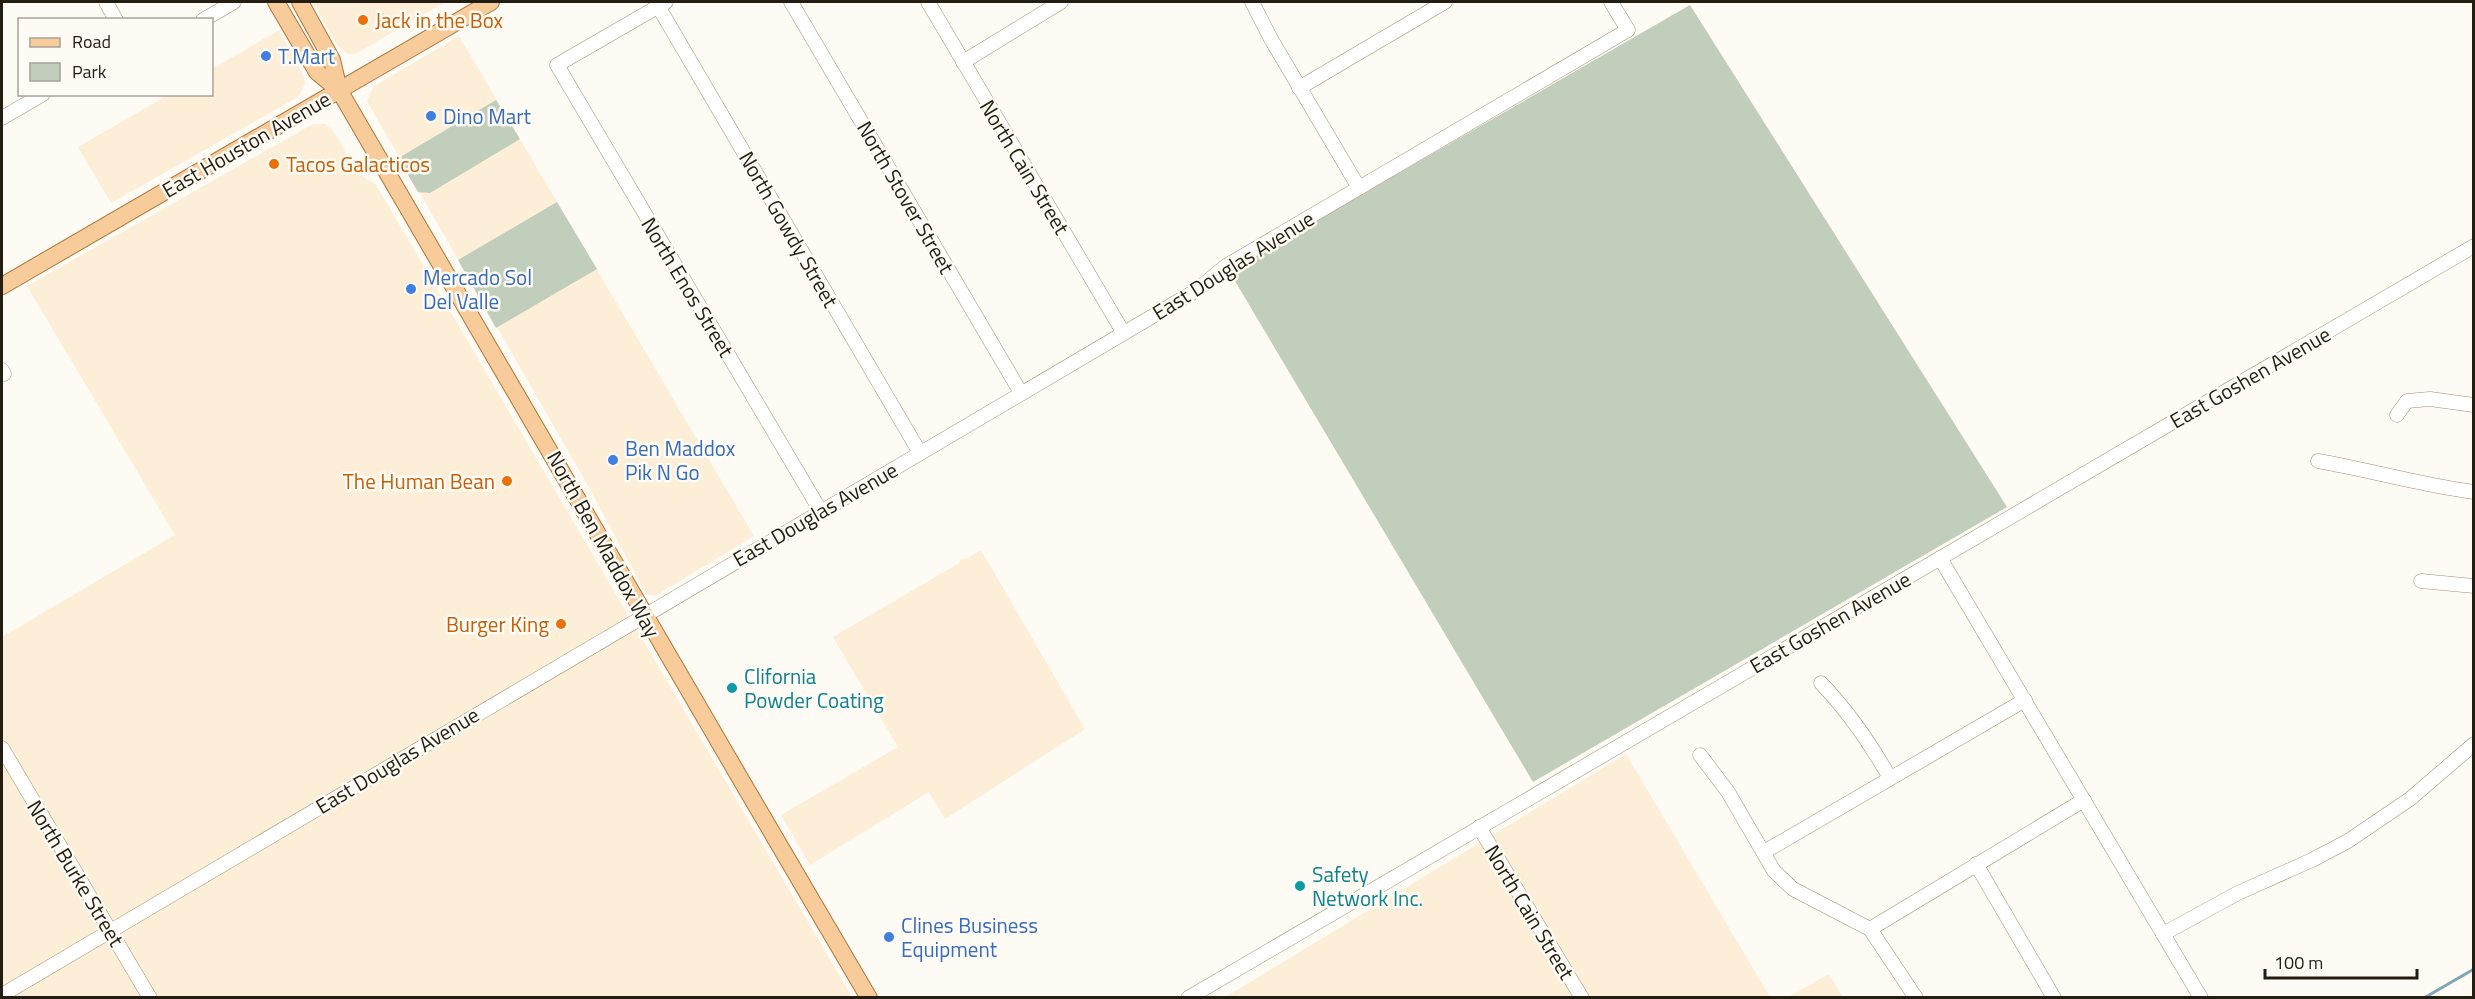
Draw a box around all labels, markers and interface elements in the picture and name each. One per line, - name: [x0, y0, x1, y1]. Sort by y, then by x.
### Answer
- place label: Jack in the Box: [375, 4, 504, 36]
- marker: Jack in the Box: [356, 13, 370, 27]
- legend: [18, 18, 213, 96]
- text: Road: [72, 28, 111, 55]
- place label: T.Mart: [278, 40, 336, 72]
- marker: T.Mart: [259, 49, 273, 63]
- text: Park: [72, 58, 107, 85]
- street label: East Houston Avenue: [156, 83, 336, 205]
- street label: North Cain Street: [972, 93, 1078, 241]
- place label: Dino Mart: [443, 100, 532, 132]
- marker: Dino Mart: [424, 109, 438, 123]
- street label: North Stover Street: [849, 115, 963, 280]
- street label: North Gowdy Street: [731, 145, 847, 314]
- place label: Tacos Galacticos: [286, 148, 430, 180]
- marker: Tacos Galacticos: [267, 157, 281, 171]
- street label: East Douglas Avenue: [1146, 202, 1320, 328]
- street label: North Enos Street: [634, 211, 743, 364]
- place label: Mercado Sol Del Valle: [423, 261, 532, 317]
- marker: Mercado Sol Del Valle: [404, 282, 418, 296]
- street label: East Goshen Avenue: [2164, 318, 2336, 436]
- place label: Ben Maddox Pik N Go: [625, 432, 736, 488]
- street label: North Ben Maddox Way: [539, 445, 669, 643]
- marker: Ben Maddox Pik N Go: [606, 453, 620, 467]
- street label: East Douglas Avenue: [726, 454, 904, 574]
- place label: The Human Bean: [343, 465, 495, 497]
- marker: The Human Bean: [500, 474, 514, 488]
- street label: East Goshen Avenue: [1744, 563, 1916, 681]
- place label: Burger King: [446, 608, 549, 640]
- marker: Burger King: [554, 617, 568, 631]
- place label: Clifornia Powder Coating: [744, 660, 884, 716]
- marker: Clifornia Powder Coating: [725, 681, 739, 695]
- street label: East Douglas Avenue: [309, 698, 485, 822]
- street label: North Burke Street: [19, 794, 133, 953]
- street label: North Cain Street: [1477, 838, 1583, 986]
- place label: Safety Network Inc.: [1312, 858, 1423, 914]
- marker: Safety Network Inc.: [1293, 879, 1307, 893]
- place label: Clines Business Equipment: [901, 909, 1038, 965]
- marker: Clines Business Equipment: [882, 930, 896, 944]
- scale bar: [2265, 942, 2416, 980]
- text: 100 m: [2274, 949, 2323, 976]

